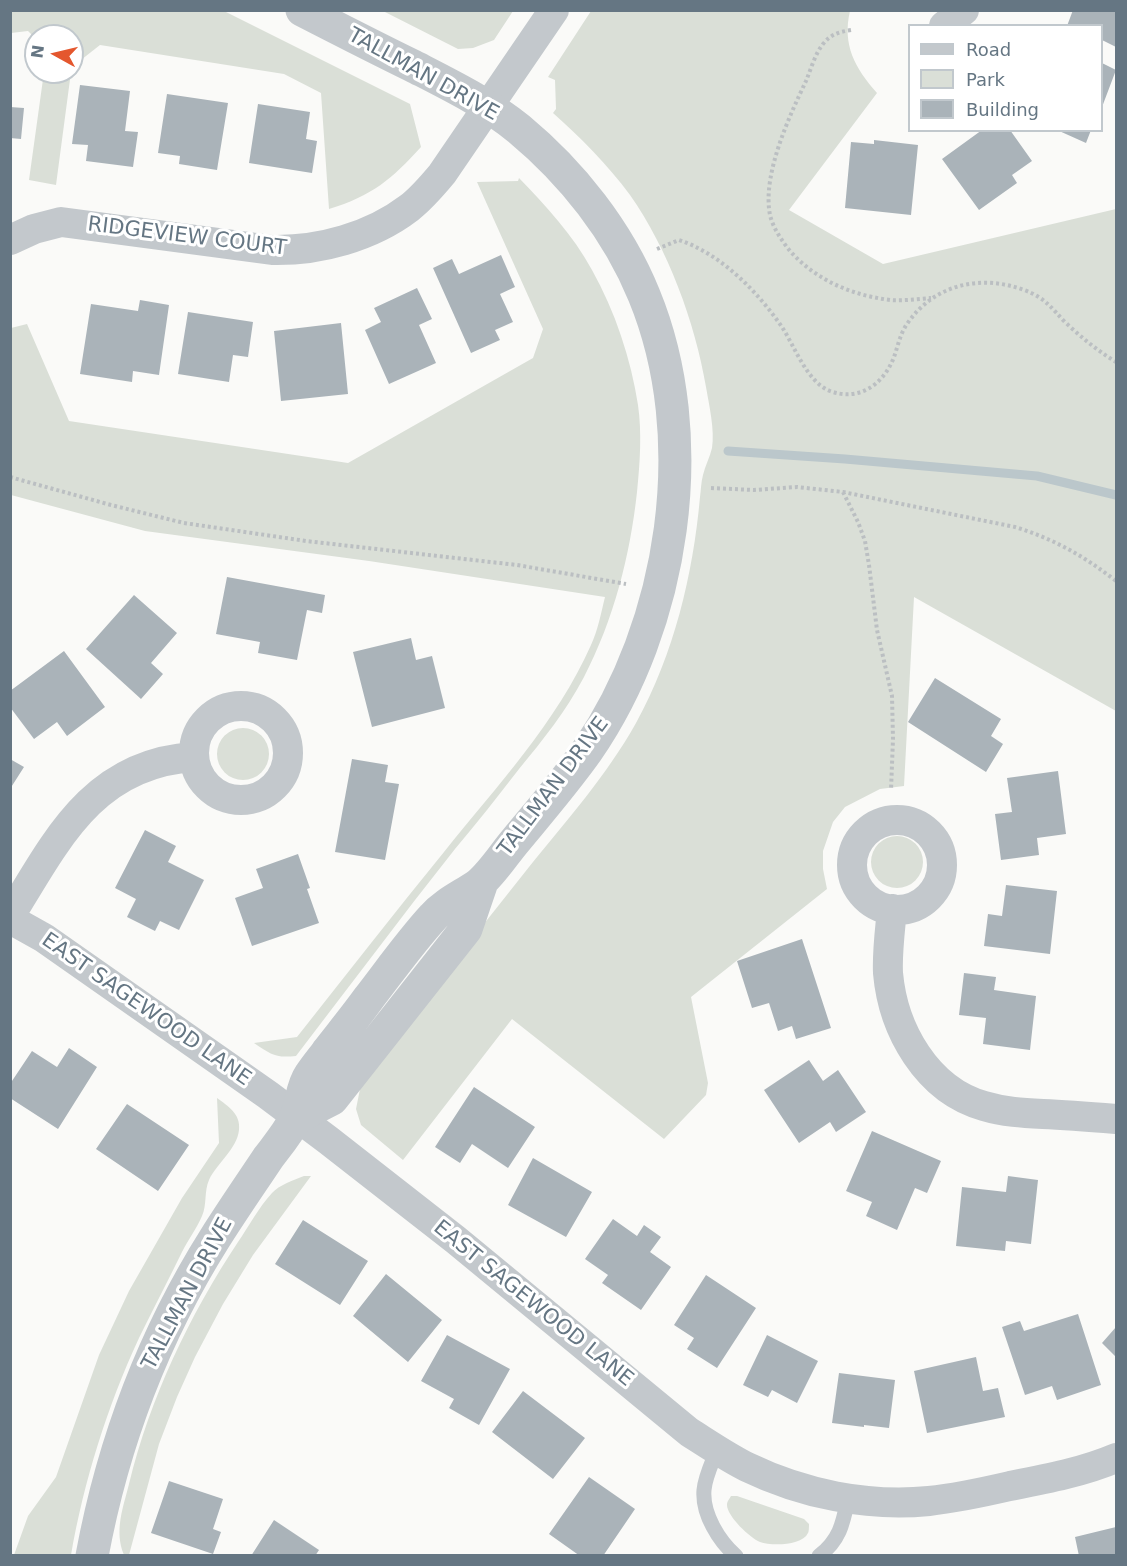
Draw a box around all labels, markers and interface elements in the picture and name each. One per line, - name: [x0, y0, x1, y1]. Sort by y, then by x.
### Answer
- street label: TALLMAN DRIVE: [343, 23, 503, 127]
- north arrow: [24, 24, 84, 84]
- legend: [908, 24, 1103, 132]
- text: Road: [966, 39, 1011, 60]
- text: N: [27, 44, 48, 60]
- text: Park: [966, 69, 1005, 90]
- text: Building: [966, 99, 1039, 120]
- street label: RIDGEVIEW COURT: [86, 212, 288, 262]
- street label: TALLMAN DRIVE: [493, 712, 615, 862]
- street label: EAST SAGEWOOD LANE: [36, 928, 256, 1092]
- street label: TALLMAN DRIVE: [137, 1214, 239, 1374]
- street label: EAST SAGEWOOD LANE: [428, 1216, 638, 1392]

